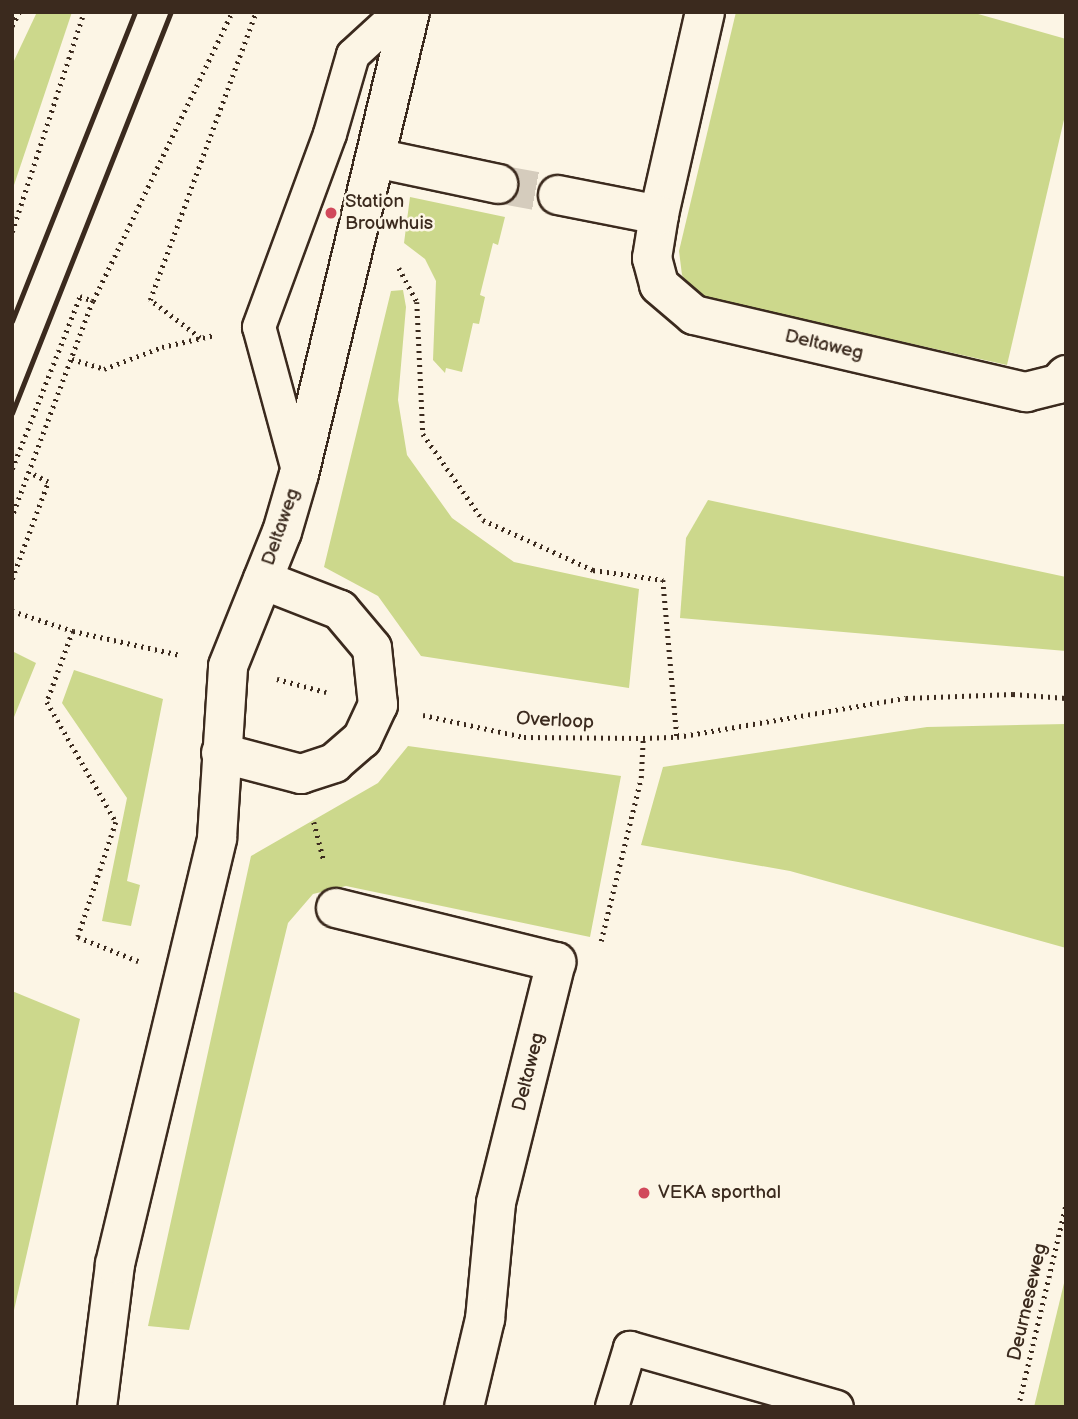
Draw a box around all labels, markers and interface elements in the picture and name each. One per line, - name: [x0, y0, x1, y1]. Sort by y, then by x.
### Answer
- place label: Station Brouwhuis: [345, 191, 433, 235]
- marker: Station Brouwhuis: [323, 205, 339, 221]
- street label: Deltaweg: [782, 325, 866, 365]
- street label: Deltaweg: [257, 485, 305, 569]
- street label: Overloop: [515, 708, 595, 734]
- street label: Deltaweg: [508, 1030, 550, 1114]
- place label: VEKA sporthal: [658, 1182, 781, 1204]
- marker: VEKA sporthal: [636, 1185, 652, 1201]
- street label: Deurneseweg: [1003, 1241, 1053, 1363]

